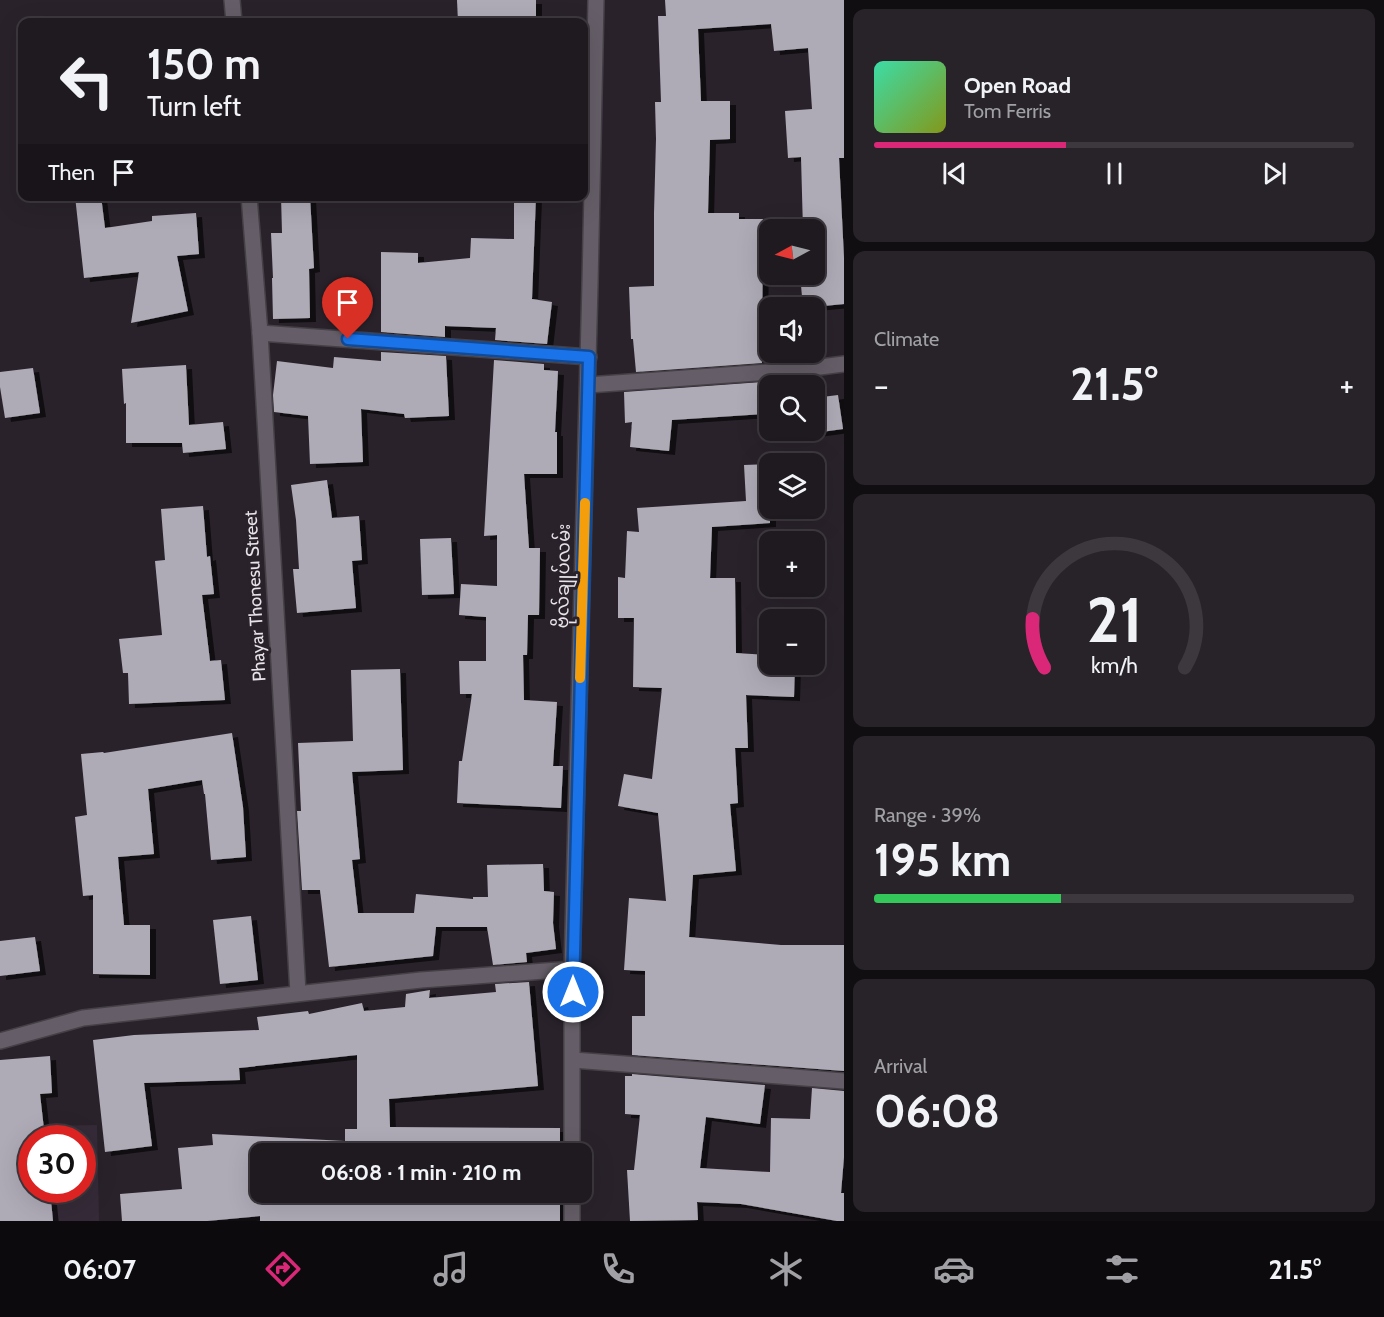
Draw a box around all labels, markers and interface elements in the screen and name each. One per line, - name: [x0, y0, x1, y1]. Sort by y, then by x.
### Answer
- text: 150 m: [147, 38, 261, 90]
- icon: left: [48, 42, 126, 120]
- text: Open Road: [964, 72, 1071, 99]
- text: Turn left: [147, 90, 241, 123]
- text: Tom Ferris: [964, 99, 1051, 123]
- icon: arrive: [107, 156, 140, 189]
- icon: previous: [938, 157, 971, 190]
- icon: pause: [1098, 157, 1131, 190]
- icon: next: [1258, 157, 1291, 190]
- text: Then: [48, 159, 95, 186]
- north arrow: [759, 219, 825, 285]
- map controls: [759, 219, 825, 675]
- pin: [322, 277, 373, 339]
- icon: arrive: [331, 286, 364, 319]
- button: sound: [759, 297, 825, 363]
- text: Climate: [874, 327, 939, 351]
- text: 21.5°: [1070, 357, 1158, 411]
- text: −: [874, 365, 889, 405]
- text: +: [1339, 365, 1354, 405]
- button: search: [759, 375, 825, 441]
- button: layers: [759, 453, 825, 519]
- street label: Phayar Thonesu Street: [240, 510, 270, 682]
- street label: ဗိုလ်ချုပ်လမ်း: [548, 523, 579, 629]
- button: +: [759, 531, 825, 597]
- text: 21: [1086, 582, 1142, 658]
- button: −: [759, 609, 825, 675]
- text: km/h: [1091, 652, 1137, 678]
- text: Range · 39%: [874, 803, 981, 827]
- text: 195 km: [874, 833, 1011, 887]
- position arrow: [541, 960, 605, 1024]
- text: Arrival: [874, 1054, 927, 1078]
- text: 06:08: [874, 1084, 1000, 1138]
- speed limit sign: 30: [18, 1125, 96, 1203]
- text: 06:08 · 1 min · 210 m: [321, 1159, 521, 1186]
- icon: directions: [262, 1248, 304, 1290]
- icon: music: [430, 1248, 472, 1290]
- icon: phone: [597, 1248, 639, 1290]
- icon: climate: [765, 1248, 807, 1290]
- icon: car: [933, 1248, 975, 1290]
- icon: filters: [1101, 1248, 1143, 1290]
- text: 06:07: [63, 1253, 136, 1286]
- text: 21.5°: [1269, 1253, 1321, 1286]

